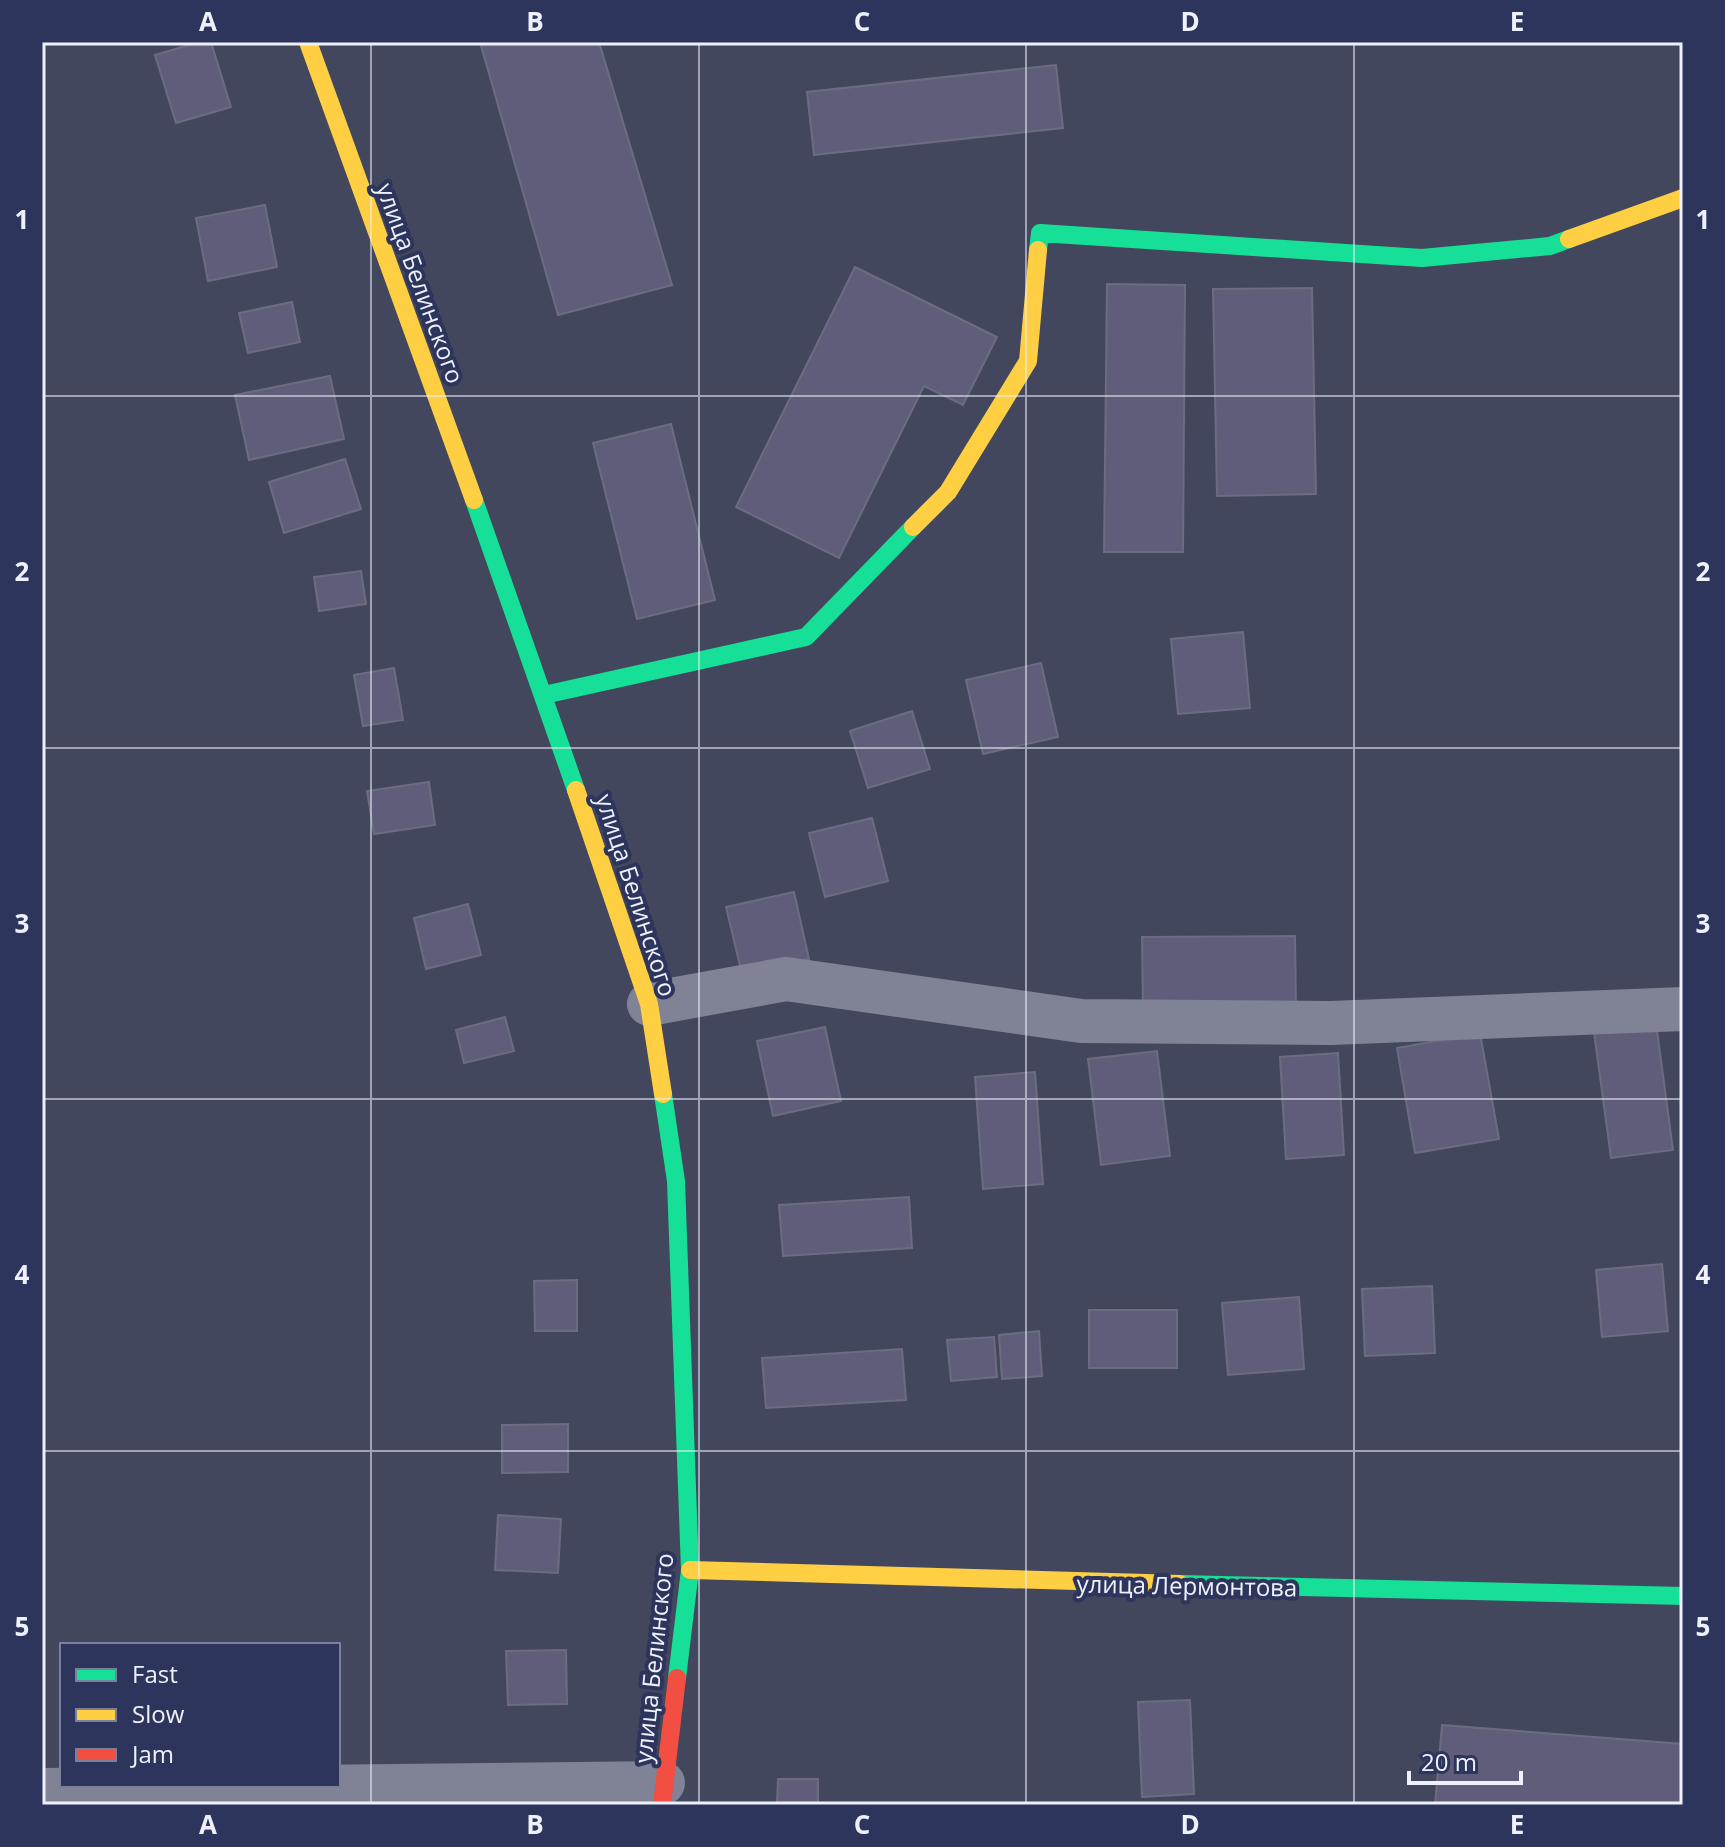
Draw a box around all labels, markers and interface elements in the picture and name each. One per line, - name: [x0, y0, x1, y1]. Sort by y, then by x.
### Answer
- text: A: [199, 3, 217, 39]
- text: B: [526, 3, 544, 39]
- text: C: [854, 3, 870, 39]
- text: D: [1180, 3, 1200, 39]
- text: E: [1510, 3, 1524, 39]
- street label: улица Белинского: [369, 178, 473, 388]
- text: 1: [15, 201, 29, 237]
- text: 1: [1696, 201, 1710, 237]
- text: 2: [15, 553, 30, 589]
- text: 2: [1696, 553, 1711, 589]
- street label: улица Белинского: [589, 790, 685, 1000]
- text: 3: [15, 905, 29, 941]
- text: 3: [1696, 905, 1710, 941]
- text: 4: [15, 1256, 30, 1292]
- text: 4: [1696, 1256, 1711, 1292]
- street label: улица Белинского: [626, 1551, 680, 1765]
- street label: улица Лермонтова: [1076, 1567, 1298, 1603]
- text: 5: [15, 1608, 29, 1644]
- text: 5: [1696, 1608, 1710, 1644]
- legend: [60, 1643, 340, 1787]
- text: Fast: [132, 1657, 178, 1690]
- text: Slow: [132, 1697, 185, 1730]
- scale bar: [1409, 1735, 1521, 1785]
- text: Jam: [130, 1737, 174, 1770]
- text: 20 m: [1421, 1745, 1477, 1778]
- text: A: [199, 1806, 217, 1842]
- text: B: [526, 1806, 544, 1842]
- text: C: [854, 1806, 870, 1842]
- text: D: [1180, 1806, 1200, 1842]
- text: E: [1510, 1806, 1524, 1842]

